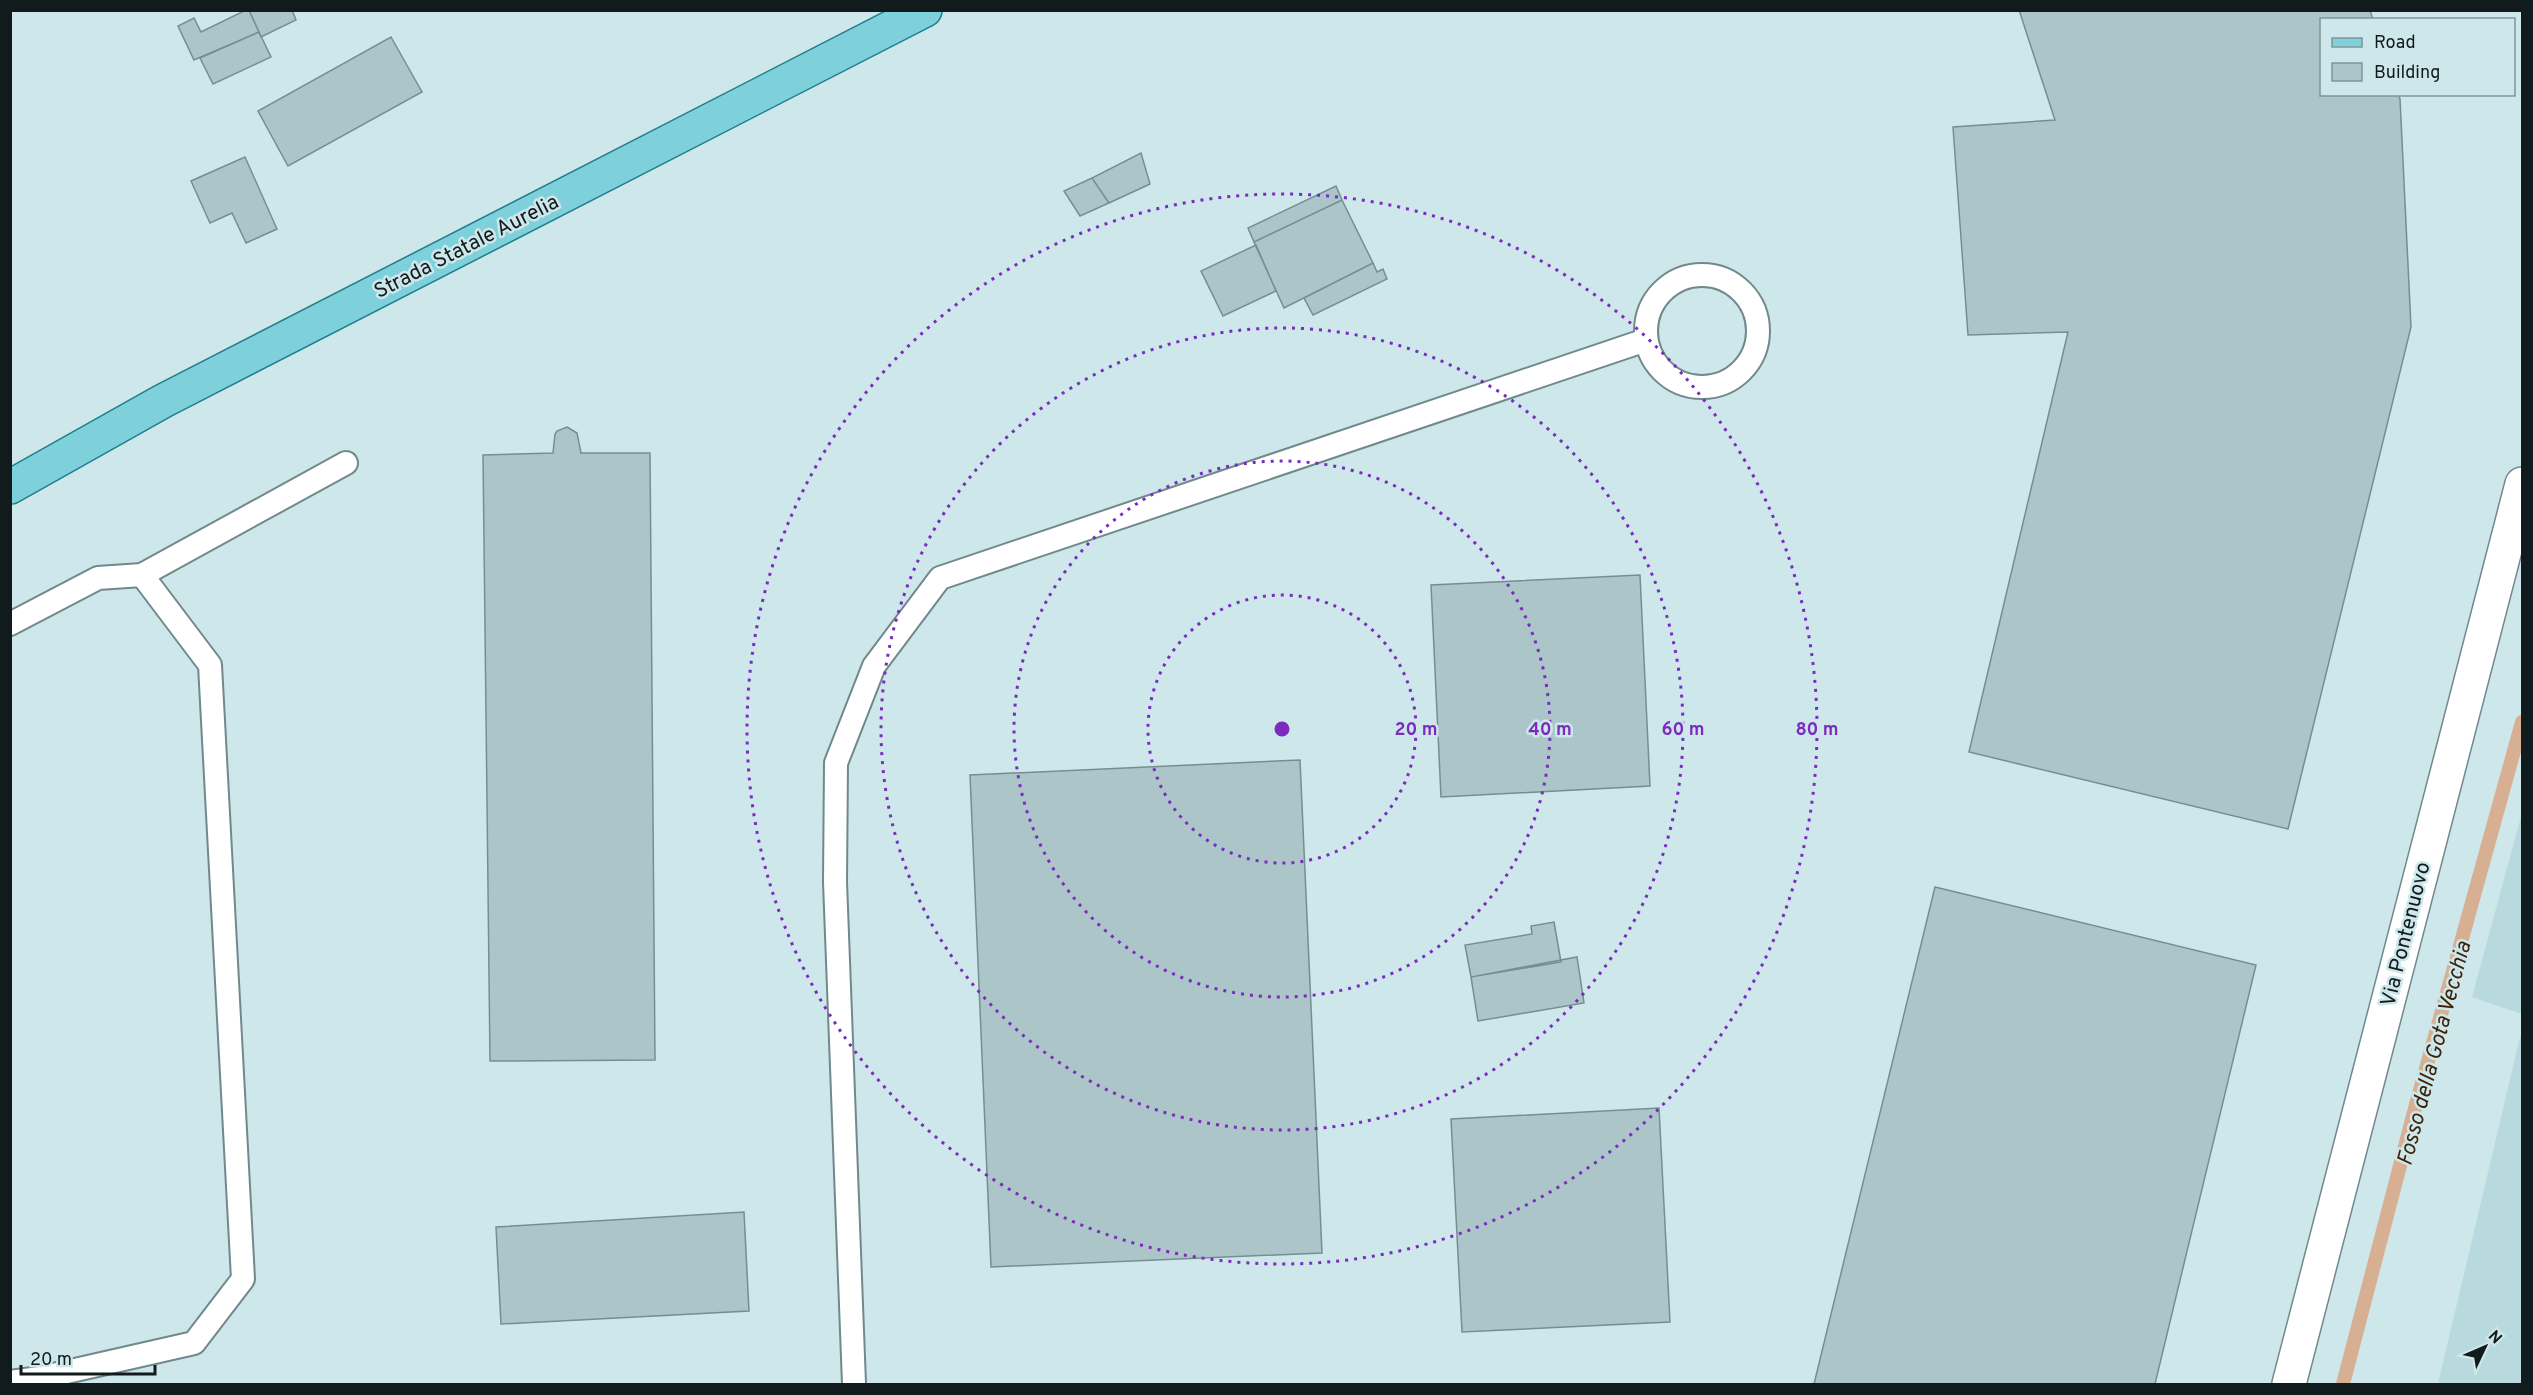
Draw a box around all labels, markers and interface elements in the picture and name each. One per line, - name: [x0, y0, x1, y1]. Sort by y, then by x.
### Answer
- legend: [2320, 18, 2515, 96]
- text: Road: [2374, 32, 2416, 55]
- text: Building: [2374, 62, 2440, 85]
- street label: Strada Statale Aurelia: [370, 189, 564, 306]
- centre of rings: [1272, 719, 1292, 739]
- text: 20 m: [1394, 719, 1438, 742]
- text: 40 m: [1528, 719, 1572, 742]
- text: 60 m: [1661, 719, 1705, 742]
- text: 80 m: [1795, 719, 1839, 742]
- street label: Via Pontenuovo: [2375, 859, 2437, 1010]
- water label: Fosso della Gota Vecchia: [2392, 938, 2479, 1169]
- north arrow: [2455, 1317, 2515, 1377]
- text: N: [2483, 1327, 2506, 1349]
- scale bar: [21, 1338, 154, 1376]
- text: 20 m: [30, 1349, 72, 1372]

